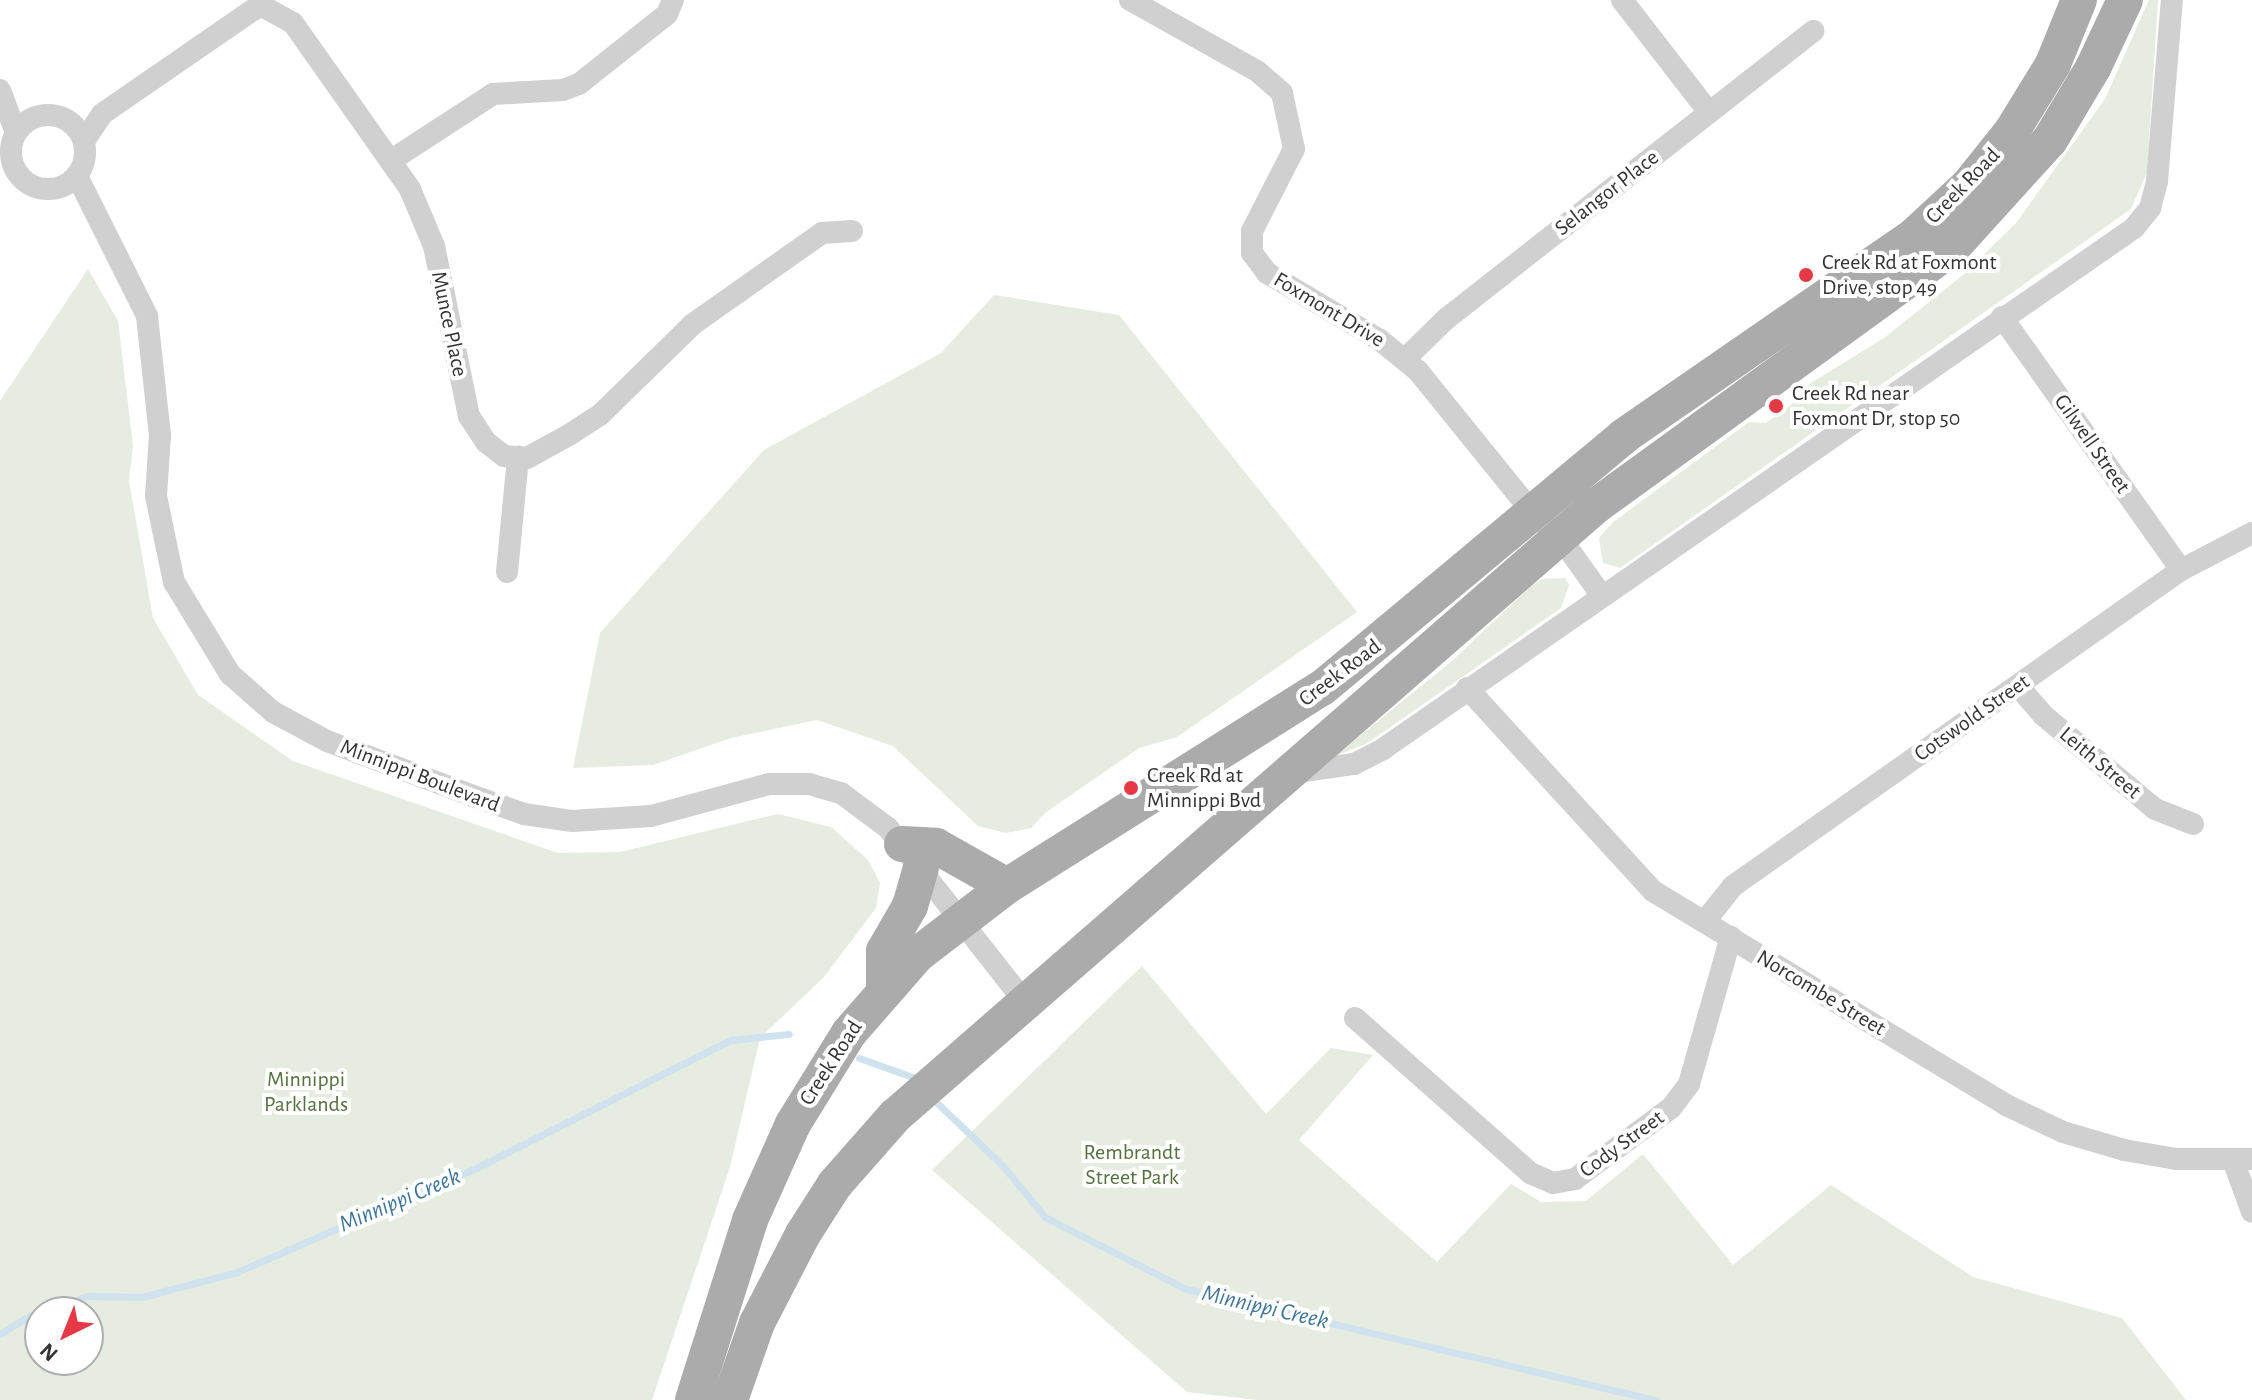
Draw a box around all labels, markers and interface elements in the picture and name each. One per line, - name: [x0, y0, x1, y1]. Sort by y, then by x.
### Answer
- street label: Creek Road: [1920, 142, 2006, 230]
- street label: Selangor Place: [1550, 144, 1664, 242]
- place label: Creek Rd at Foxmont Drive, stop 49: [1822, 249, 1997, 300]
- marker: Creek Rd at Foxmont Drive, stop 49: [1797, 266, 1815, 284]
- street label: Foxmont Drive: [1269, 267, 1389, 353]
- street label: Munce Place: [425, 269, 473, 379]
- place label: Creek Rd near Foxmont Dr, stop 50: [1792, 380, 1960, 432]
- street label: Gilwell Street: [2048, 389, 2136, 499]
- marker: Creek Rd near Foxmont Dr, stop 50: [1767, 397, 1785, 415]
- street label: Creek Road: [1294, 634, 1386, 712]
- street label: Cotswold Street: [1909, 669, 2035, 767]
- street label: Leith Street: [2054, 721, 2146, 805]
- street label: Minnippi Boulevard: [337, 734, 503, 818]
- place label: Creek Rd at Minnippi Bvd: [1147, 762, 1261, 814]
- marker: Creek Rd at Minnippi Bvd: [1122, 779, 1140, 797]
- street label: Norcombe Street: [1752, 944, 1890, 1042]
- street label: Creek Road: [794, 1016, 868, 1110]
- park label: Minnippi Parklands: [264, 1066, 348, 1118]
- street label: Cody Street: [1575, 1105, 1669, 1183]
- park label: Rembrandt Street Park: [1084, 1139, 1180, 1190]
- water label: Minnippi Creek: [335, 1163, 465, 1239]
- water label: Minnippi Creek: [1199, 1279, 1331, 1337]
- north arrow: [24, 1296, 104, 1376]
- text: N: [36, 1339, 62, 1365]

